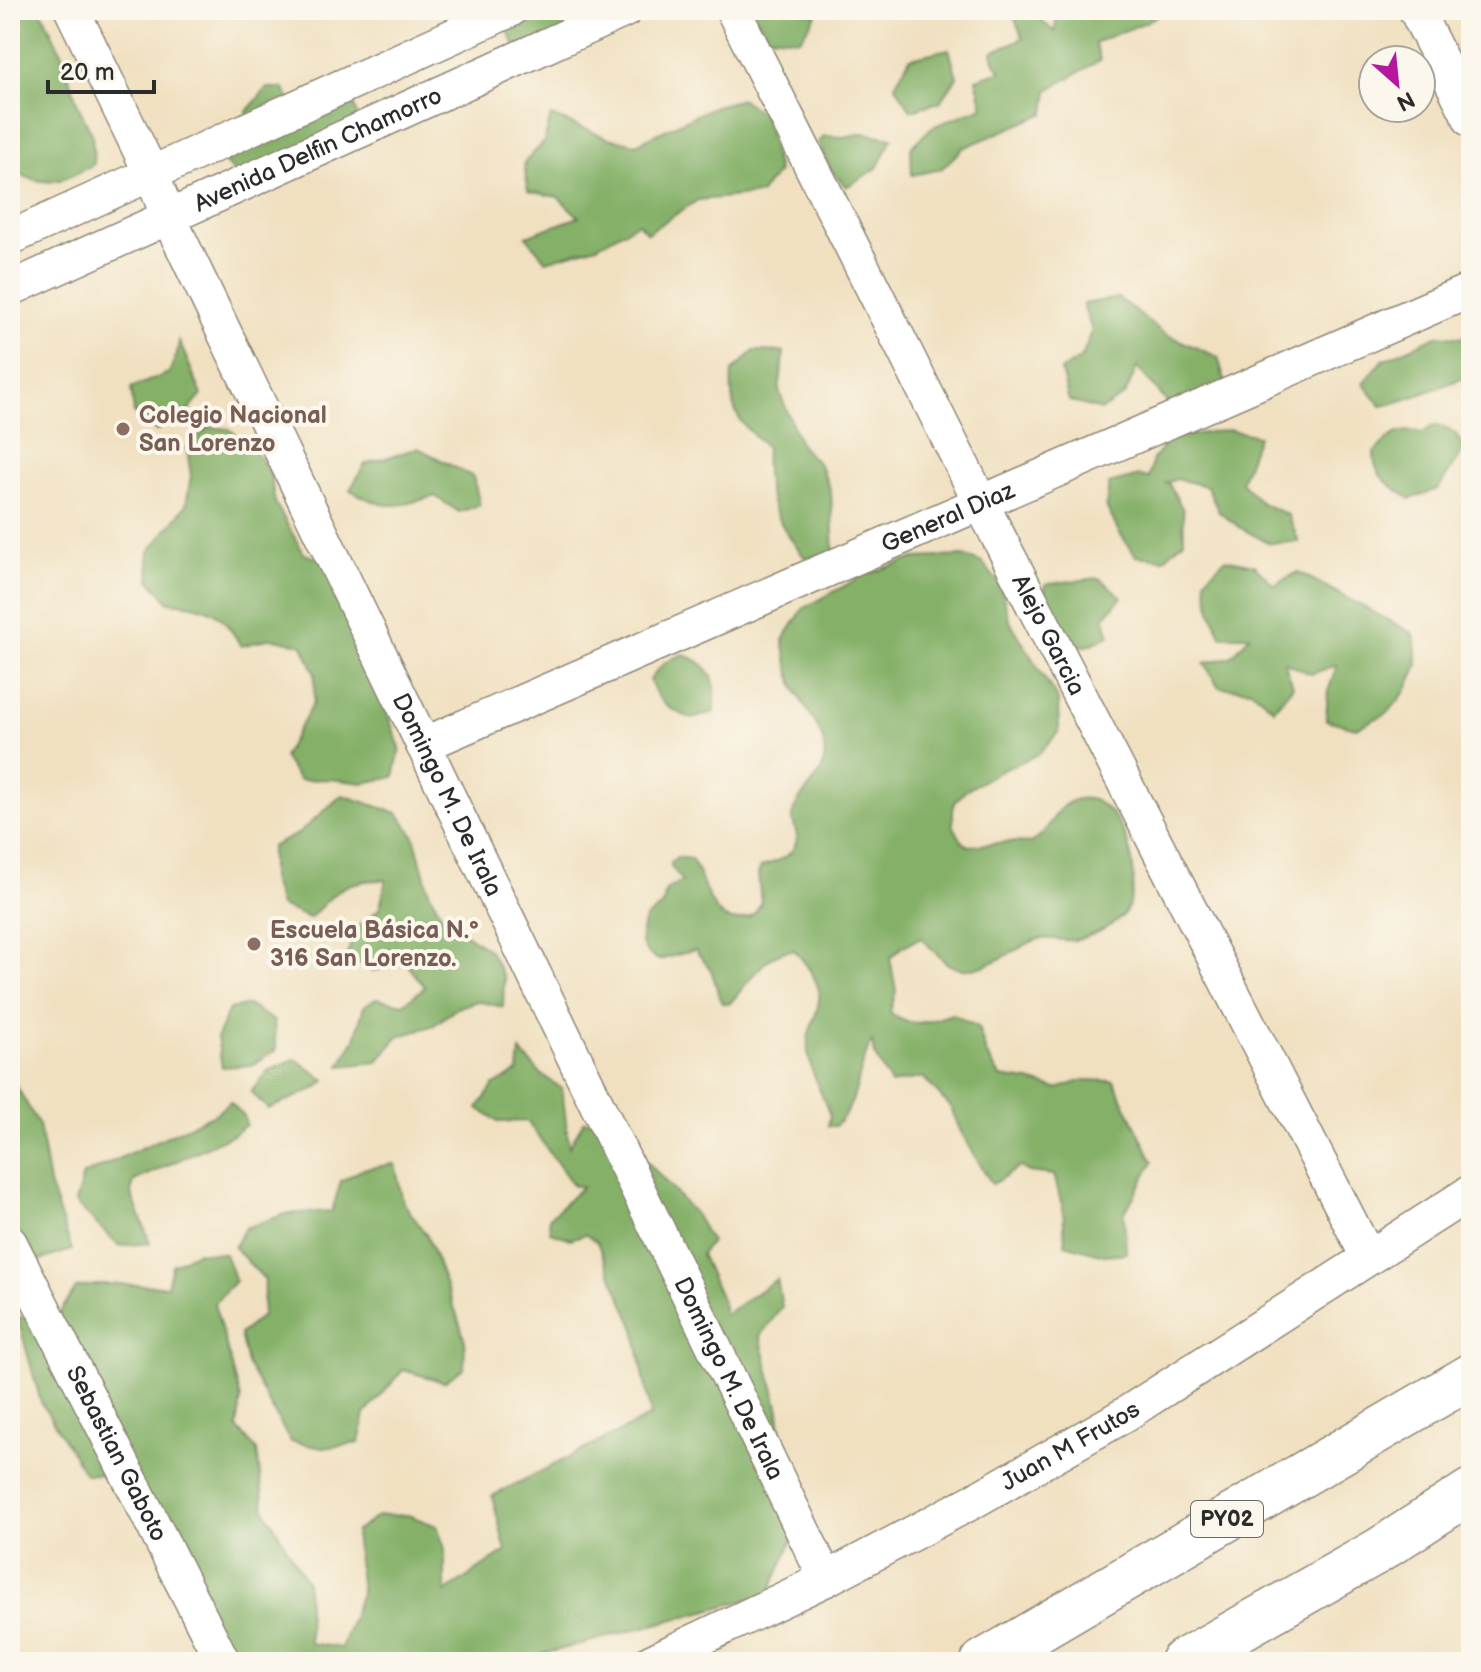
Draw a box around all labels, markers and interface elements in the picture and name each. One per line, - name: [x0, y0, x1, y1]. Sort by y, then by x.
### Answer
- scale bar: [48, 44, 154, 94]
- north arrow: [1357, 44, 1437, 124]
- text: 20 m: [60, 58, 115, 87]
- street label: Avenida Delfin Chamorro: [189, 81, 446, 218]
- text: N: [1392, 85, 1419, 116]
- place label: Colegio Nacional San Lorenzo: [139, 401, 327, 458]
- marker: Colegio Nacional San Lorenzo: [114, 420, 132, 438]
- street label: General Diaz: [877, 475, 1019, 559]
- street label: Alejo Garcia: [1006, 570, 1092, 700]
- street label: Domingo M. De Irala: [386, 689, 509, 901]
- place label: Escuela Básica N.º 316 San Lorenzo.: [270, 916, 479, 973]
- marker: Escuela Básica N.º 316 San Lorenzo.: [245, 935, 263, 953]
- street label: Domingo M. De Irala: [668, 1272, 790, 1484]
- street label: Sebastian Gaboto: [60, 1361, 174, 1546]
- street label: Juan M Frutos: [996, 1394, 1145, 1497]
- road number: PY02: [1191, 1501, 1263, 1537]

